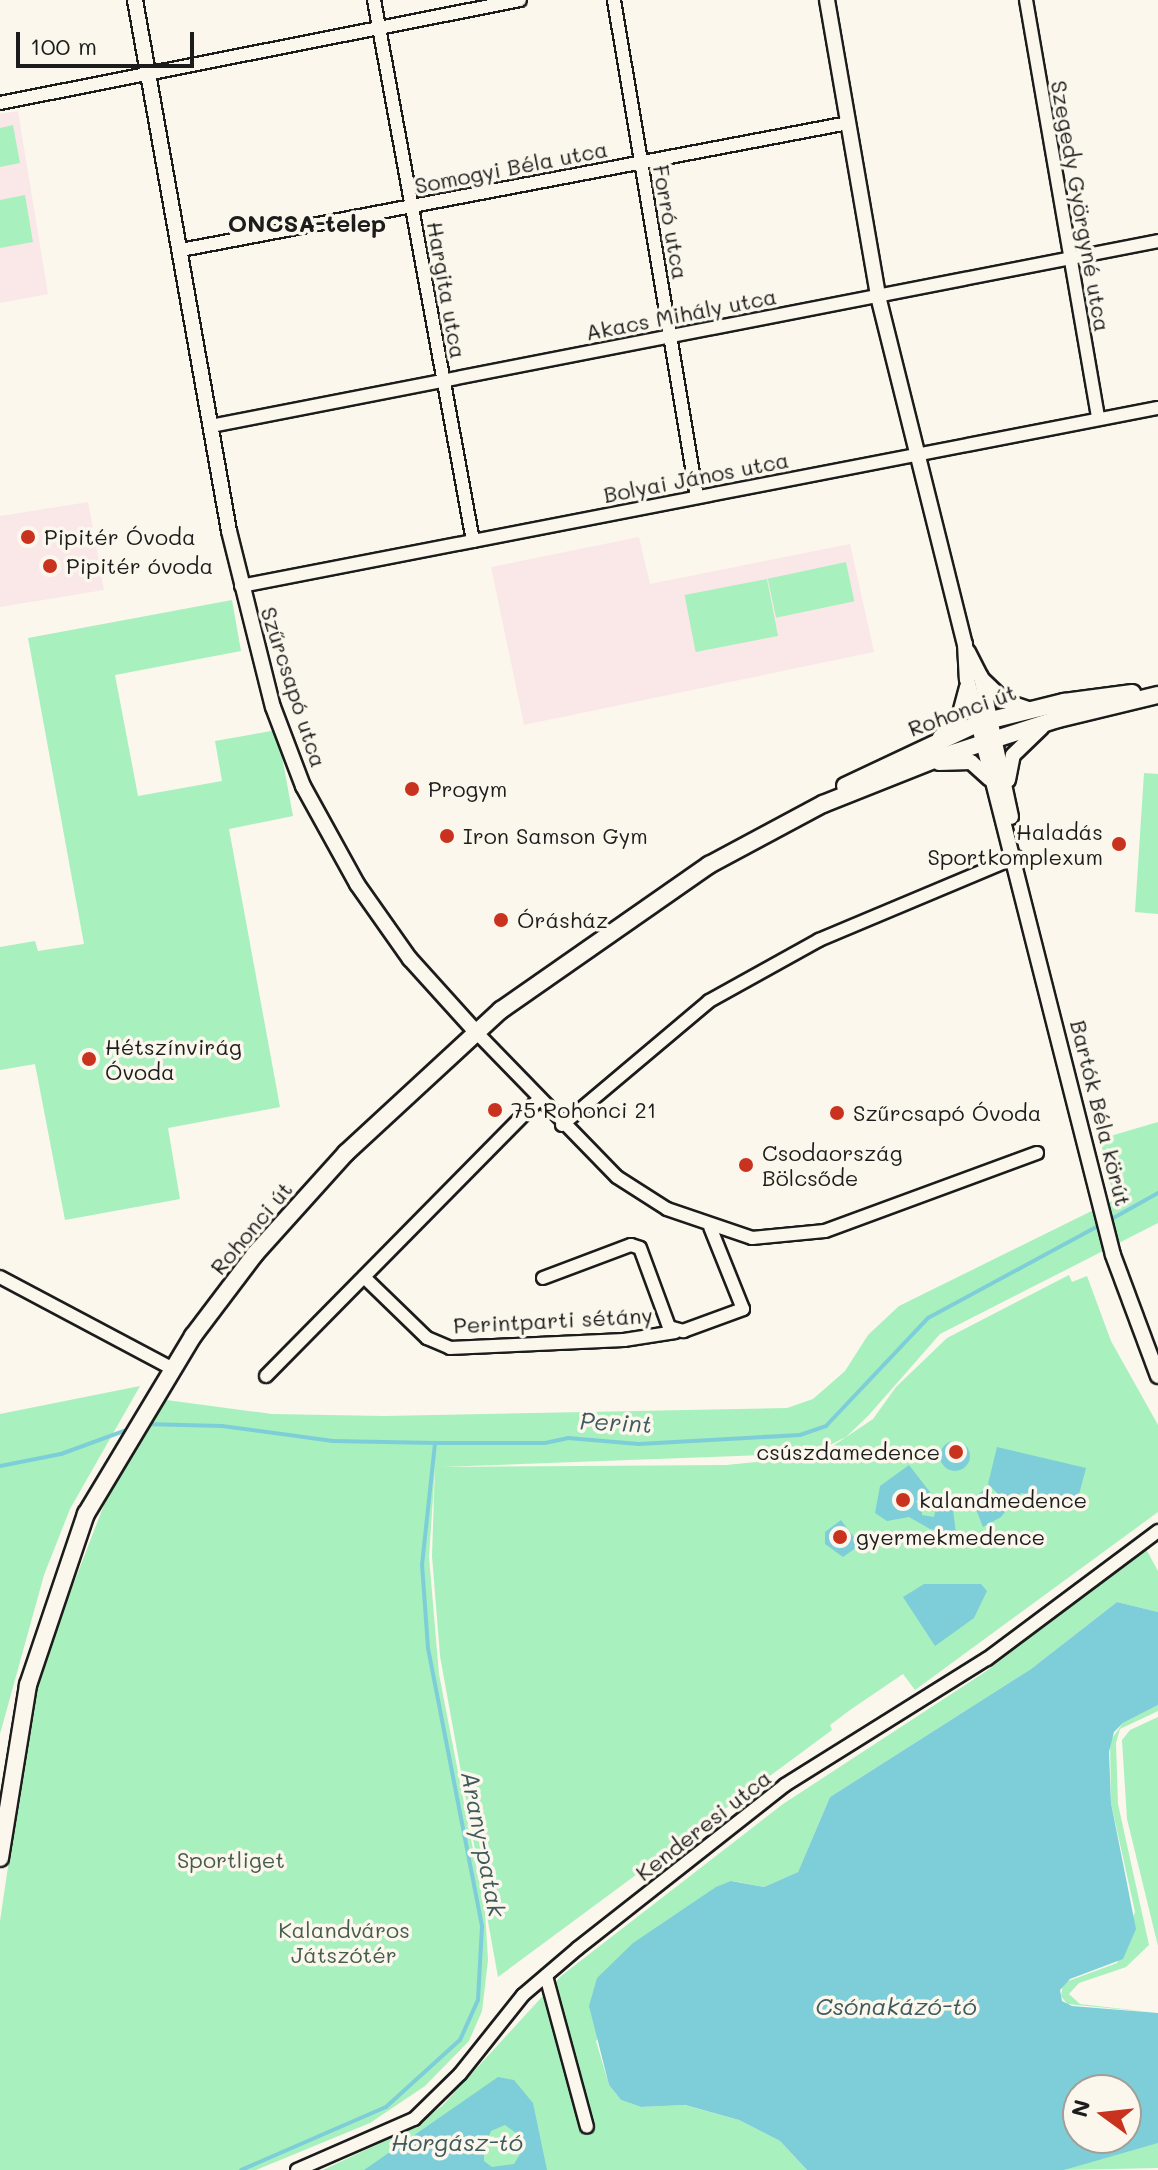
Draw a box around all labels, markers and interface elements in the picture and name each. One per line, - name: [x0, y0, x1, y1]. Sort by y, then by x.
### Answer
- scale bar: [20, 16, 198, 66]
- text: 100 m: [30, 30, 97, 61]
- street label: Szegedy Györgyné utca: [1046, 78, 1116, 334]
- street label: Somogyi Béla utca: [412, 135, 610, 199]
- street label: Forró utca: [648, 163, 694, 281]
- district label: ONCSA-telep: [228, 209, 386, 237]
- street label: Hargita utca: [422, 219, 472, 361]
- street label: Akacs Mihály utca: [583, 283, 779, 345]
- street label: Bolyai János utca: [601, 446, 791, 508]
- place label: Pipitér Óvoda: [44, 524, 196, 550]
- marker: Pipitér Óvoda: [19, 528, 37, 546]
- place label: Pipitér óvoda: [66, 553, 213, 579]
- marker: Pipitér óvoda: [41, 557, 59, 575]
- street label: Szűrcsapó utca: [256, 603, 332, 771]
- street label: Rohonci út: [904, 678, 1020, 742]
- place label: Progym: [428, 776, 507, 802]
- marker: Progym: [403, 780, 421, 798]
- place label: Haladás Sportkomplexum: [928, 818, 1103, 870]
- place label: Iron Samson Gym: [463, 823, 648, 849]
- marker: Iron Samson Gym: [438, 827, 456, 845]
- marker: Haladás Sportkomplexum: [1110, 835, 1128, 853]
- place label: Órásház: [517, 907, 608, 933]
- marker: Órásház: [492, 911, 510, 929]
- street label: Bartók Béla körút: [1065, 1017, 1137, 1209]
- place label: Hétszínvirág Óvoda: [105, 1033, 242, 1084]
- marker: Hétszínvirág Óvoda: [80, 1050, 98, 1068]
- place label: 75 Rohonci 21: [511, 1097, 657, 1123]
- place label: Szűrcsapó Óvoda: [853, 1100, 1041, 1126]
- marker: 75 Rohonci 21: [486, 1101, 504, 1119]
- marker: Szűrcsapó Óvoda: [828, 1104, 846, 1122]
- place label: Csodaország Bölcsőde: [762, 1139, 903, 1190]
- marker: Csodaország Bölcsőde: [737, 1156, 755, 1174]
- street label: Rohonci út: [205, 1176, 297, 1280]
- street label: Perintparti sétány: [453, 1302, 653, 1338]
- water label: Perint: [579, 1406, 653, 1438]
- place label: csúszdamedence: [756, 1439, 940, 1465]
- marker: csúszdamedence: [947, 1443, 965, 1461]
- place label: kalandmedence: [919, 1487, 1087, 1513]
- marker: kalandmedence: [894, 1491, 912, 1509]
- place label: gyermekmedence: [856, 1524, 1045, 1550]
- marker: gyermekmedence: [831, 1528, 849, 1546]
- street label: Kenderesi utca: [630, 1764, 776, 1886]
- water label: Arany-patak: [456, 1769, 512, 1919]
- park label: Sportliget: [177, 1847, 285, 1873]
- park label: Kalandváros Játszótér: [278, 1916, 410, 1968]
- water label: Csónakázó-tó: [815, 1992, 977, 2020]
- north arrow: [1062, 2074, 1142, 2154]
- text: N: [1064, 2096, 1096, 2120]
- water label: Horgász-tó: [391, 2128, 523, 2156]

